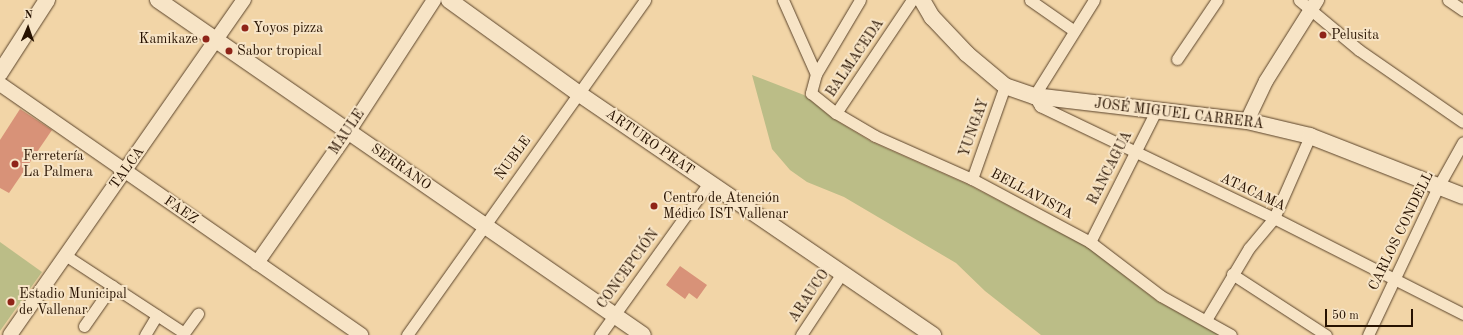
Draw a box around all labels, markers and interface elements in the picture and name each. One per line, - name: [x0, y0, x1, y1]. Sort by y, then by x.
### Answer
- north arrow: [8, 8, 48, 48]
- text: N: [24, 10, 33, 21]
- street label: BALMACEDA: [823, 16, 887, 100]
- place label: Yoyos pizza: [253, 20, 323, 36]
- marker: Yoyos pizza: [240, 23, 250, 33]
- place label: Pelusita: [1331, 27, 1379, 43]
- marker: Pelusita: [1318, 30, 1328, 40]
- place label: Kamikaze: [139, 31, 198, 47]
- marker: Kamikaze: [201, 34, 211, 44]
- place label: Sabor tropical: [237, 43, 322, 59]
- marker: Sabor tropical: [224, 46, 234, 56]
- street label: JOSÉ MIGUEL CARRERA: [1093, 95, 1265, 133]
- street label: YUNGAY: [956, 97, 992, 159]
- street label: ARTURO PRAT: [602, 105, 698, 179]
- street label: MAULE: [326, 106, 368, 158]
- street label: RANCAGUA: [1084, 128, 1136, 208]
- street label: ÑUBLE: [491, 133, 535, 183]
- street label: SERRANO: [368, 140, 434, 194]
- street label: TALCA: [106, 144, 148, 192]
- place label: Ferretería La Palmera: [23, 148, 93, 180]
- marker: Ferretería La Palmera: [10, 159, 20, 169]
- street label: BELLAVISTA: [988, 165, 1076, 223]
- street label: CARLOS CONDELL: [1365, 169, 1437, 293]
- street label: ATACAMA: [1218, 170, 1288, 214]
- place label: Centro de Atención Médico IST Vallenar: [663, 190, 788, 222]
- street label: FAEZ: [161, 192, 201, 228]
- marker: Centro de Atención Médico IST Vallenar: [648, 200, 660, 212]
- street label: CONCEPCIÓN: [594, 226, 662, 312]
- street label: ARAUCO: [785, 266, 833, 326]
- place label: Estadio Municipal de Vallenar: [19, 286, 127, 318]
- marker: Estadio Municipal de Vallenar: [6, 297, 16, 307]
- scale bar: [1327, 301, 1415, 327]
- text: 50 m: [1332, 310, 1359, 322]

